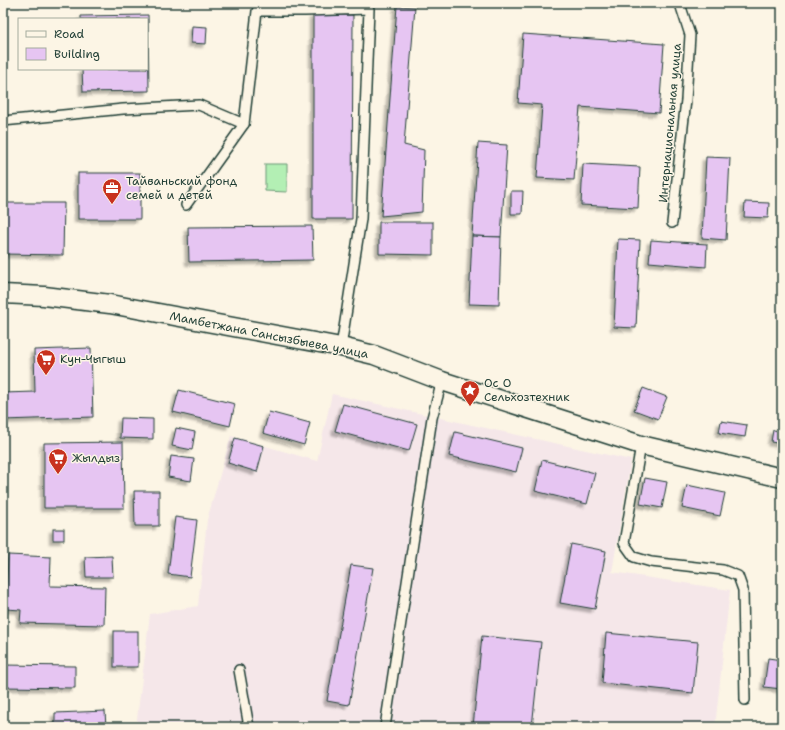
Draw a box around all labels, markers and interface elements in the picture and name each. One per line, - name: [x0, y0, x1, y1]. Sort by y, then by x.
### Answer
- legend: [18, 18, 148, 70]
- text: Road: [54, 26, 85, 42]
- street label: Интернациональная улица: [655, 42, 685, 203]
- text: Building: [54, 46, 100, 62]
- place label: Тайваньский фонд семей и детей: [126, 173, 238, 203]
- office icon: Тайваньский фонд семей и детей: [101, 177, 123, 205]
- street label: Мамбетжана Сансызбыева улица: [168, 308, 370, 362]
- supermarket icon: Кун-Чыгыш: [35, 348, 57, 376]
- place label: Кун-Чыгыш: [60, 351, 126, 367]
- place label: Ос О Сельхозтехник: [484, 375, 570, 405]
- place icon: Ос О Сельхозтехник: [459, 379, 481, 407]
- supermarket icon: Жылдыз: [47, 447, 69, 475]
- place label: Жылдыз: [72, 450, 120, 466]

